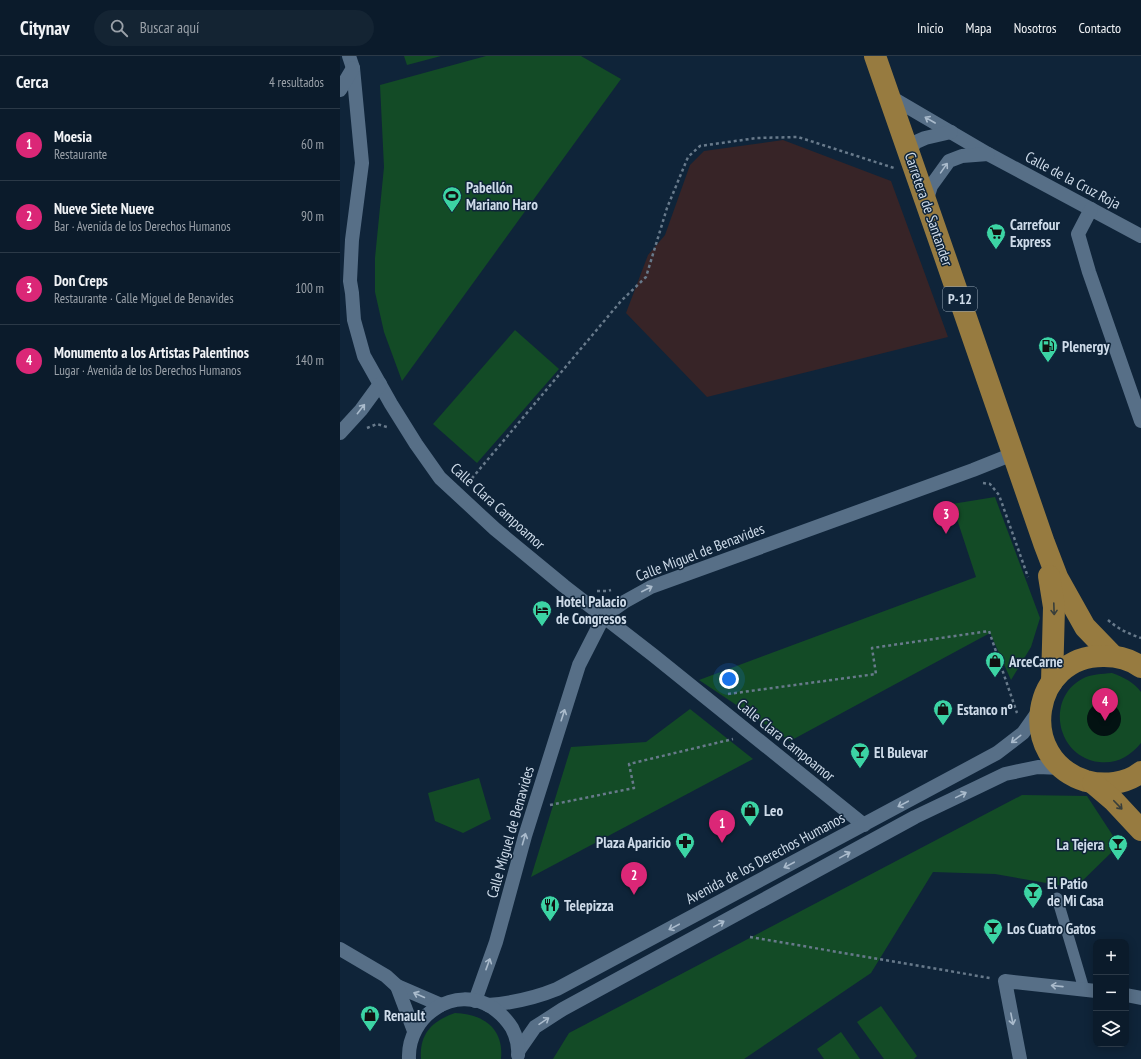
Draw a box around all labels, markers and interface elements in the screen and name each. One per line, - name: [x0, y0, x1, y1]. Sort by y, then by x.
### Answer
- search box: [94, 10, 374, 46]
- text: Citynav: [20, 16, 70, 40]
- icon: search: [108, 17, 130, 39]
- text: Buscar aquí: [140, 18, 199, 37]
- text: Inicio: [917, 19, 944, 37]
- text: Mapa: [966, 19, 992, 37]
- text: Nosotros: [1014, 19, 1057, 37]
- text: Contacto: [1079, 19, 1121, 37]
- text: Cerca: [16, 71, 49, 93]
- text: 4 resultados: [269, 74, 324, 91]
- one-way arrow: [924, 115, 936, 123]
- text: Moesia: [54, 127, 92, 146]
- text: 1: [26, 136, 32, 153]
- text: 60 m: [301, 136, 324, 153]
- text: Restaurante: [54, 146, 107, 163]
- street label: Calle de la Cruz Roja: [1022, 147, 1124, 213]
- street label: Carretera de Santander: [901, 150, 958, 269]
- one-way arrow: [940, 163, 948, 174]
- place label: Pabellón Mariano Haro: [466, 178, 538, 214]
- sports icon: Pabellón Mariano Haro: [441, 185, 463, 213]
- text: Nueve Siete Nueve: [54, 199, 154, 218]
- text: 2: [26, 208, 32, 225]
- text: 90 m: [301, 208, 324, 225]
- place label: Carrefour Express: [1010, 215, 1061, 251]
- text: Bar · Avenida de los Derechos Humanos: [54, 218, 231, 235]
- supermarket icon: Carrefour Express: [985, 222, 1007, 250]
- text: Don Creps: [54, 271, 108, 290]
- text: 3: [26, 280, 32, 297]
- text: 100 m: [295, 280, 324, 297]
- road number: P-12: [943, 287, 977, 311]
- text: Restaurante · Calle Miguel de Benavides: [54, 290, 234, 307]
- fuel station icon: Plenergy: [1037, 335, 1059, 363]
- place label: Plenergy: [1062, 337, 1110, 356]
- text: Monumento a los Artistas Palentinos: [54, 343, 249, 362]
- text: 4: [26, 352, 32, 369]
- text: 140 m: [295, 352, 324, 369]
- text: Lugar · Avenida de los Derechos Humanos: [54, 362, 241, 379]
- one-way arrow: [357, 404, 366, 415]
- street label: Calle Clara Campoamor: [447, 459, 550, 554]
- pin: 3: [933, 501, 959, 534]
- street label: Calle Miguel de Benavides: [633, 519, 767, 585]
- one-way arrow: [641, 585, 653, 593]
- place label: Hotel Palacio de Congresos: [556, 592, 627, 628]
- hotel icon: Hotel Palacio de Congresos: [531, 599, 553, 627]
- one-way arrow: [1050, 602, 1058, 615]
- shop icon: ArceCarne: [984, 650, 1006, 678]
- place label: ArceCarne: [1008, 652, 1063, 671]
- your location: [719, 669, 739, 689]
- pin: 4: [1092, 688, 1118, 721]
- street label: Calle Clara Campoamor: [733, 695, 839, 786]
- shop icon: Estanco nº: [932, 698, 954, 726]
- place label: Estanco nº: [957, 700, 1013, 719]
- one-way arrow: [560, 710, 568, 722]
- one-way arrow: [1010, 734, 1021, 743]
- bar icon: El Bulevar: [849, 741, 871, 769]
- place label: El Bulevar: [874, 743, 928, 762]
- street label: Calle Miguel de Benavides: [482, 764, 538, 900]
- one-way arrow: [954, 791, 966, 798]
- shop icon: Leo: [739, 799, 761, 827]
- one-way arrow: [897, 800, 909, 808]
- one-way arrow: [1113, 800, 1123, 810]
- place label: Leo: [764, 801, 783, 820]
- street label: Avenida de los Derechos Humanos: [682, 808, 848, 908]
- pin: 1: [709, 810, 735, 843]
- pharmacy icon: Plaza Aparicio: [674, 831, 696, 859]
- one-way arrow: [521, 833, 528, 846]
- place label: Plaza Aparicio: [596, 833, 671, 852]
- bar icon: La Tejera: [1107, 833, 1129, 861]
- place label: La Tejera: [1056, 835, 1104, 854]
- one-way arrow: [839, 851, 851, 858]
- pin: 2: [621, 862, 647, 895]
- one-way arrow: [783, 862, 795, 870]
- place label: El Patio de Mi Casa: [1047, 874, 1104, 910]
- bar icon: El Patio de Mi Casa: [1022, 881, 1044, 909]
- restaurant icon: Telepizza: [539, 894, 561, 922]
- place label: Telepizza: [564, 896, 614, 915]
- bar icon: Los Cuatro Gatos: [982, 917, 1004, 945]
- one-way arrow: [713, 919, 725, 927]
- place label: Los Cuatro Gatos: [1007, 919, 1096, 938]
- one-way arrow: [668, 923, 680, 931]
- map controls: [1093, 939, 1129, 1047]
- button: +: [1093, 939, 1129, 975]
- one-way arrow: [485, 958, 493, 970]
- button: −: [1093, 975, 1129, 1011]
- one-way arrow: [1051, 983, 1064, 990]
- one-way arrow: [413, 991, 425, 998]
- shop icon: Renault: [359, 1004, 381, 1032]
- place label: Renault: [384, 1006, 426, 1025]
- button: layers: [1093, 1011, 1129, 1047]
- one-way arrow: [1008, 1012, 1016, 1025]
- one-way arrow: [538, 1017, 549, 1025]

